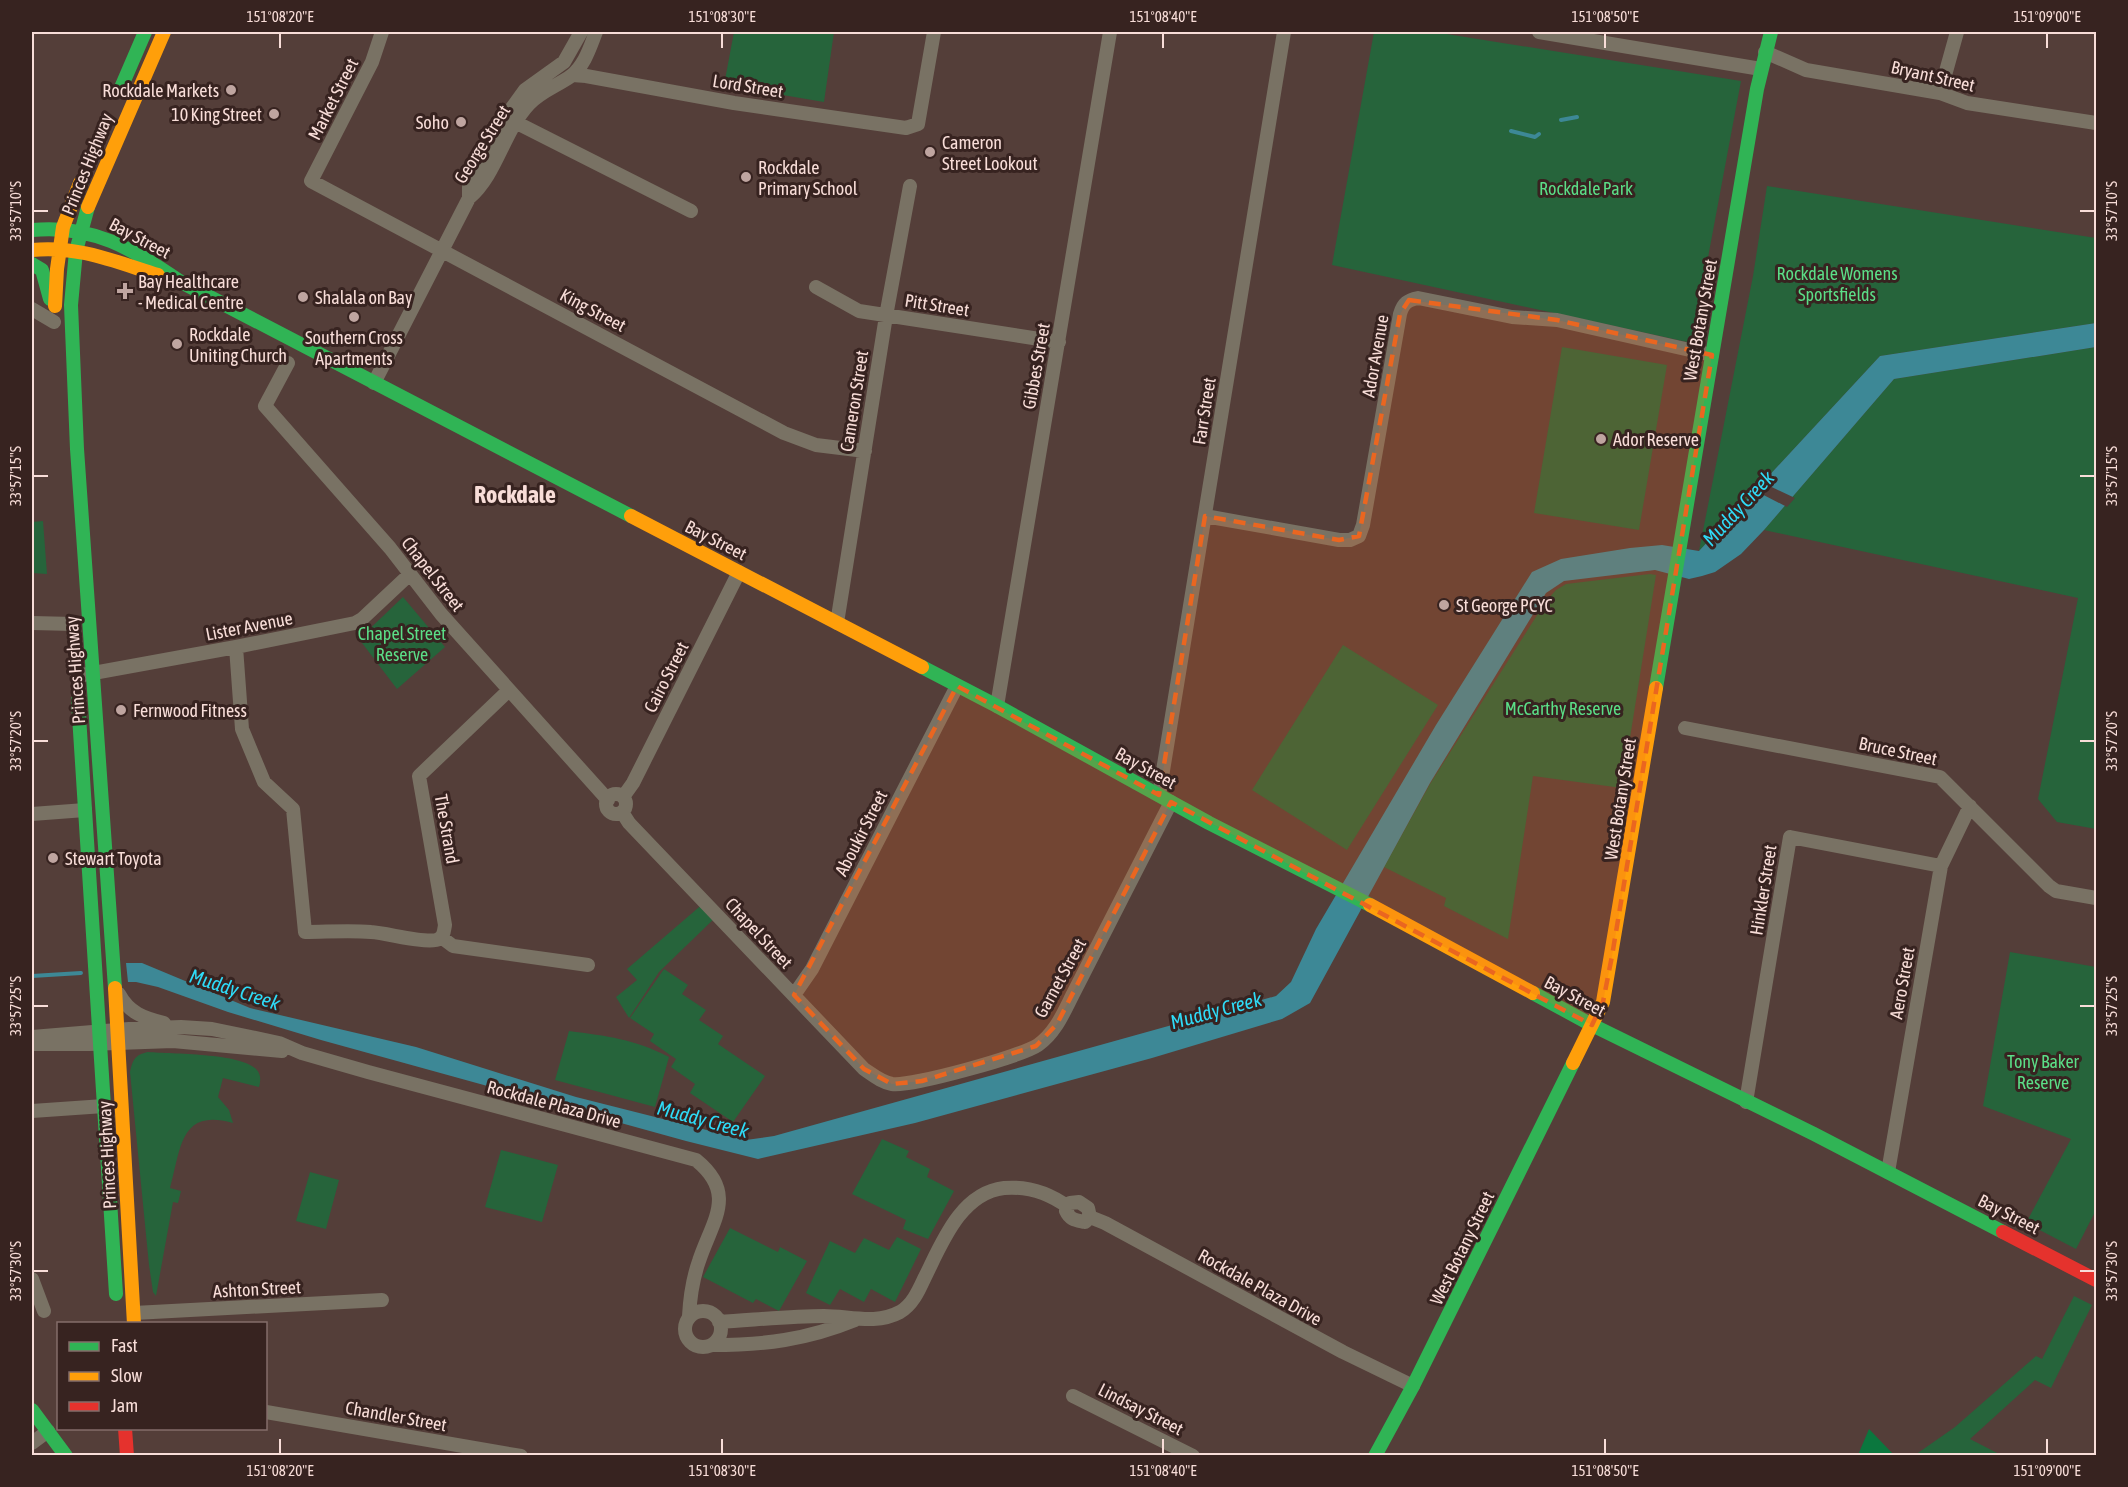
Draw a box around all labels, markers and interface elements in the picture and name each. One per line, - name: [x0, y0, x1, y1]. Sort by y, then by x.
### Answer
- text: 151°08'20"E: [246, 8, 314, 25]
- text: 151°08'30"E: [688, 8, 756, 25]
- text: 151°08'40"E: [1129, 8, 1197, 25]
- text: 151°08'50"E: [1571, 8, 1639, 25]
- text: 151°09'00"E: [2013, 8, 2081, 25]
- street label: Market Street: [304, 55, 362, 143]
- street label: Bryant Street: [1889, 56, 1977, 96]
- street label: Lord Street: [711, 70, 785, 102]
- place label: Rockdale Markets: [102, 80, 219, 101]
- marker: Rockdale Markets: [224, 83, 238, 97]
- street label: George Street: [450, 101, 514, 187]
- place label: 10 King Street: [171, 104, 262, 125]
- marker: 10 King Street: [267, 107, 281, 121]
- street label: Princes Highway: [57, 110, 117, 218]
- place label: Soho: [416, 112, 449, 133]
- marker: Soho: [454, 115, 468, 129]
- place label: Cameron Street Lookout: [942, 132, 1038, 174]
- marker: Cameron Street Lookout: [923, 145, 937, 159]
- place label: Rockdale Primary School: [758, 157, 858, 199]
- marker: Rockdale Primary School: [739, 170, 753, 184]
- park label: Rockdale Park: [1539, 178, 1633, 199]
- text: 33°57'10"S: [7, 181, 24, 241]
- text: 33°57'10"S: [2103, 181, 2120, 241]
- street label: Bay Street: [106, 213, 174, 263]
- street label: West Botany Street: [1679, 257, 1721, 383]
- park label: Rockdale Womens Sportsfields: [1777, 263, 1898, 305]
- place label: Bay Healthcare - Medical Centre: [138, 271, 244, 313]
- marker: Bay Healthcare - Medical Centre: [116, 282, 134, 300]
- street label: King Street: [557, 284, 629, 336]
- place label: Shalala on Bay: [315, 287, 412, 308]
- marker: Shalala on Bay: [296, 290, 310, 304]
- street label: Pitt Street: [903, 290, 971, 320]
- marker: Southern Cross Apartments: [347, 310, 361, 324]
- street label: Ador Avenue: [1357, 313, 1393, 399]
- street label: Gibbes Street: [1018, 321, 1054, 411]
- place label: Rockdale Uniting Church: [189, 324, 287, 366]
- place label: Southern Cross Apartments: [305, 327, 403, 369]
- marker: Rockdale Uniting Church: [170, 337, 184, 351]
- street label: Cameron Street: [836, 349, 872, 453]
- street label: Farr Street: [1188, 376, 1220, 446]
- place label: Ador Reserve: [1613, 429, 1699, 450]
- marker: Ador Reserve: [1594, 432, 1608, 446]
- text: 33°57'15"S: [7, 446, 24, 506]
- text: 33°57'15"S: [2103, 446, 2120, 506]
- water label: Muddy Creek: [1698, 466, 1779, 550]
- district label: Rockdale: [474, 481, 556, 508]
- street label: Bay Street: [682, 516, 750, 564]
- street label: Chapel Street: [397, 533, 469, 615]
- place label: St George PCYC: [1456, 595, 1553, 616]
- marker: St George PCYC: [1437, 598, 1451, 612]
- street label: Lister Avenue: [204, 607, 294, 645]
- street label: Princes Highway: [61, 615, 89, 725]
- park label: Chapel Street Reserve: [358, 623, 446, 665]
- street label: Cairo Street: [639, 638, 693, 716]
- park label: McCarthy Reserve: [1505, 698, 1621, 719]
- place label: Fernwood Fitness: [133, 700, 247, 721]
- marker: Fernwood Fitness: [114, 703, 128, 717]
- text: 33°57'20"S: [7, 711, 24, 771]
- text: 33°57'20"S: [2103, 711, 2120, 771]
- street label: Bruce Street: [1857, 732, 1939, 770]
- street label: West Botany Street: [1600, 736, 1640, 862]
- street label: Bay Street: [1112, 743, 1180, 793]
- street label: Aboukir Street: [830, 787, 892, 879]
- street label: The Strand: [431, 793, 463, 865]
- street label: Hinkler Street: [1745, 843, 1781, 937]
- place label: Stewart Toyota: [65, 848, 162, 869]
- marker: Stewart Toyota: [46, 851, 60, 865]
- street label: Chapel Street: [721, 893, 797, 973]
- street label: Garnet Street: [1030, 935, 1090, 1021]
- street label: Aero Street: [1885, 945, 1919, 1021]
- water label: Muddy Creek: [187, 964, 283, 1014]
- street label: Bay Street: [1541, 971, 1609, 1021]
- text: 33°57'25"S: [7, 976, 24, 1036]
- text: 33°57'25"S: [2103, 976, 2120, 1036]
- water label: Muddy Creek: [1168, 987, 1264, 1033]
- park label: Tony Baker Reserve: [2007, 1051, 2080, 1093]
- street label: Rockdale Plaza Drive: [485, 1076, 623, 1132]
- water label: Muddy Creek: [655, 1096, 751, 1142]
- street label: Princes Highway: [94, 1100, 120, 1210]
- street label: West Botany Street: [1426, 1188, 1498, 1308]
- street label: Bay Street: [1975, 1190, 2043, 1238]
- text: 33°57'30"S: [7, 1241, 24, 1301]
- text: 33°57'30"S: [2103, 1241, 2120, 1301]
- street label: Rockdale Plaza Drive: [1195, 1244, 1325, 1330]
- street label: Ashton Street: [212, 1276, 302, 1302]
- legend: [57, 1322, 267, 1430]
- text: Fast: [111, 1335, 138, 1356]
- text: Slow: [111, 1365, 142, 1386]
- street label: Lindsay Street: [1095, 1379, 1187, 1439]
- text: Jam: [111, 1395, 138, 1416]
- street label: Chandler Street: [344, 1397, 448, 1435]
- text: 151°08'20"E: [246, 1462, 314, 1479]
- text: 151°08'30"E: [688, 1462, 756, 1479]
- text: 151°08'40"E: [1129, 1462, 1197, 1479]
- text: 151°08'50"E: [1571, 1462, 1639, 1479]
- text: 151°09'00"E: [2013, 1462, 2081, 1479]

